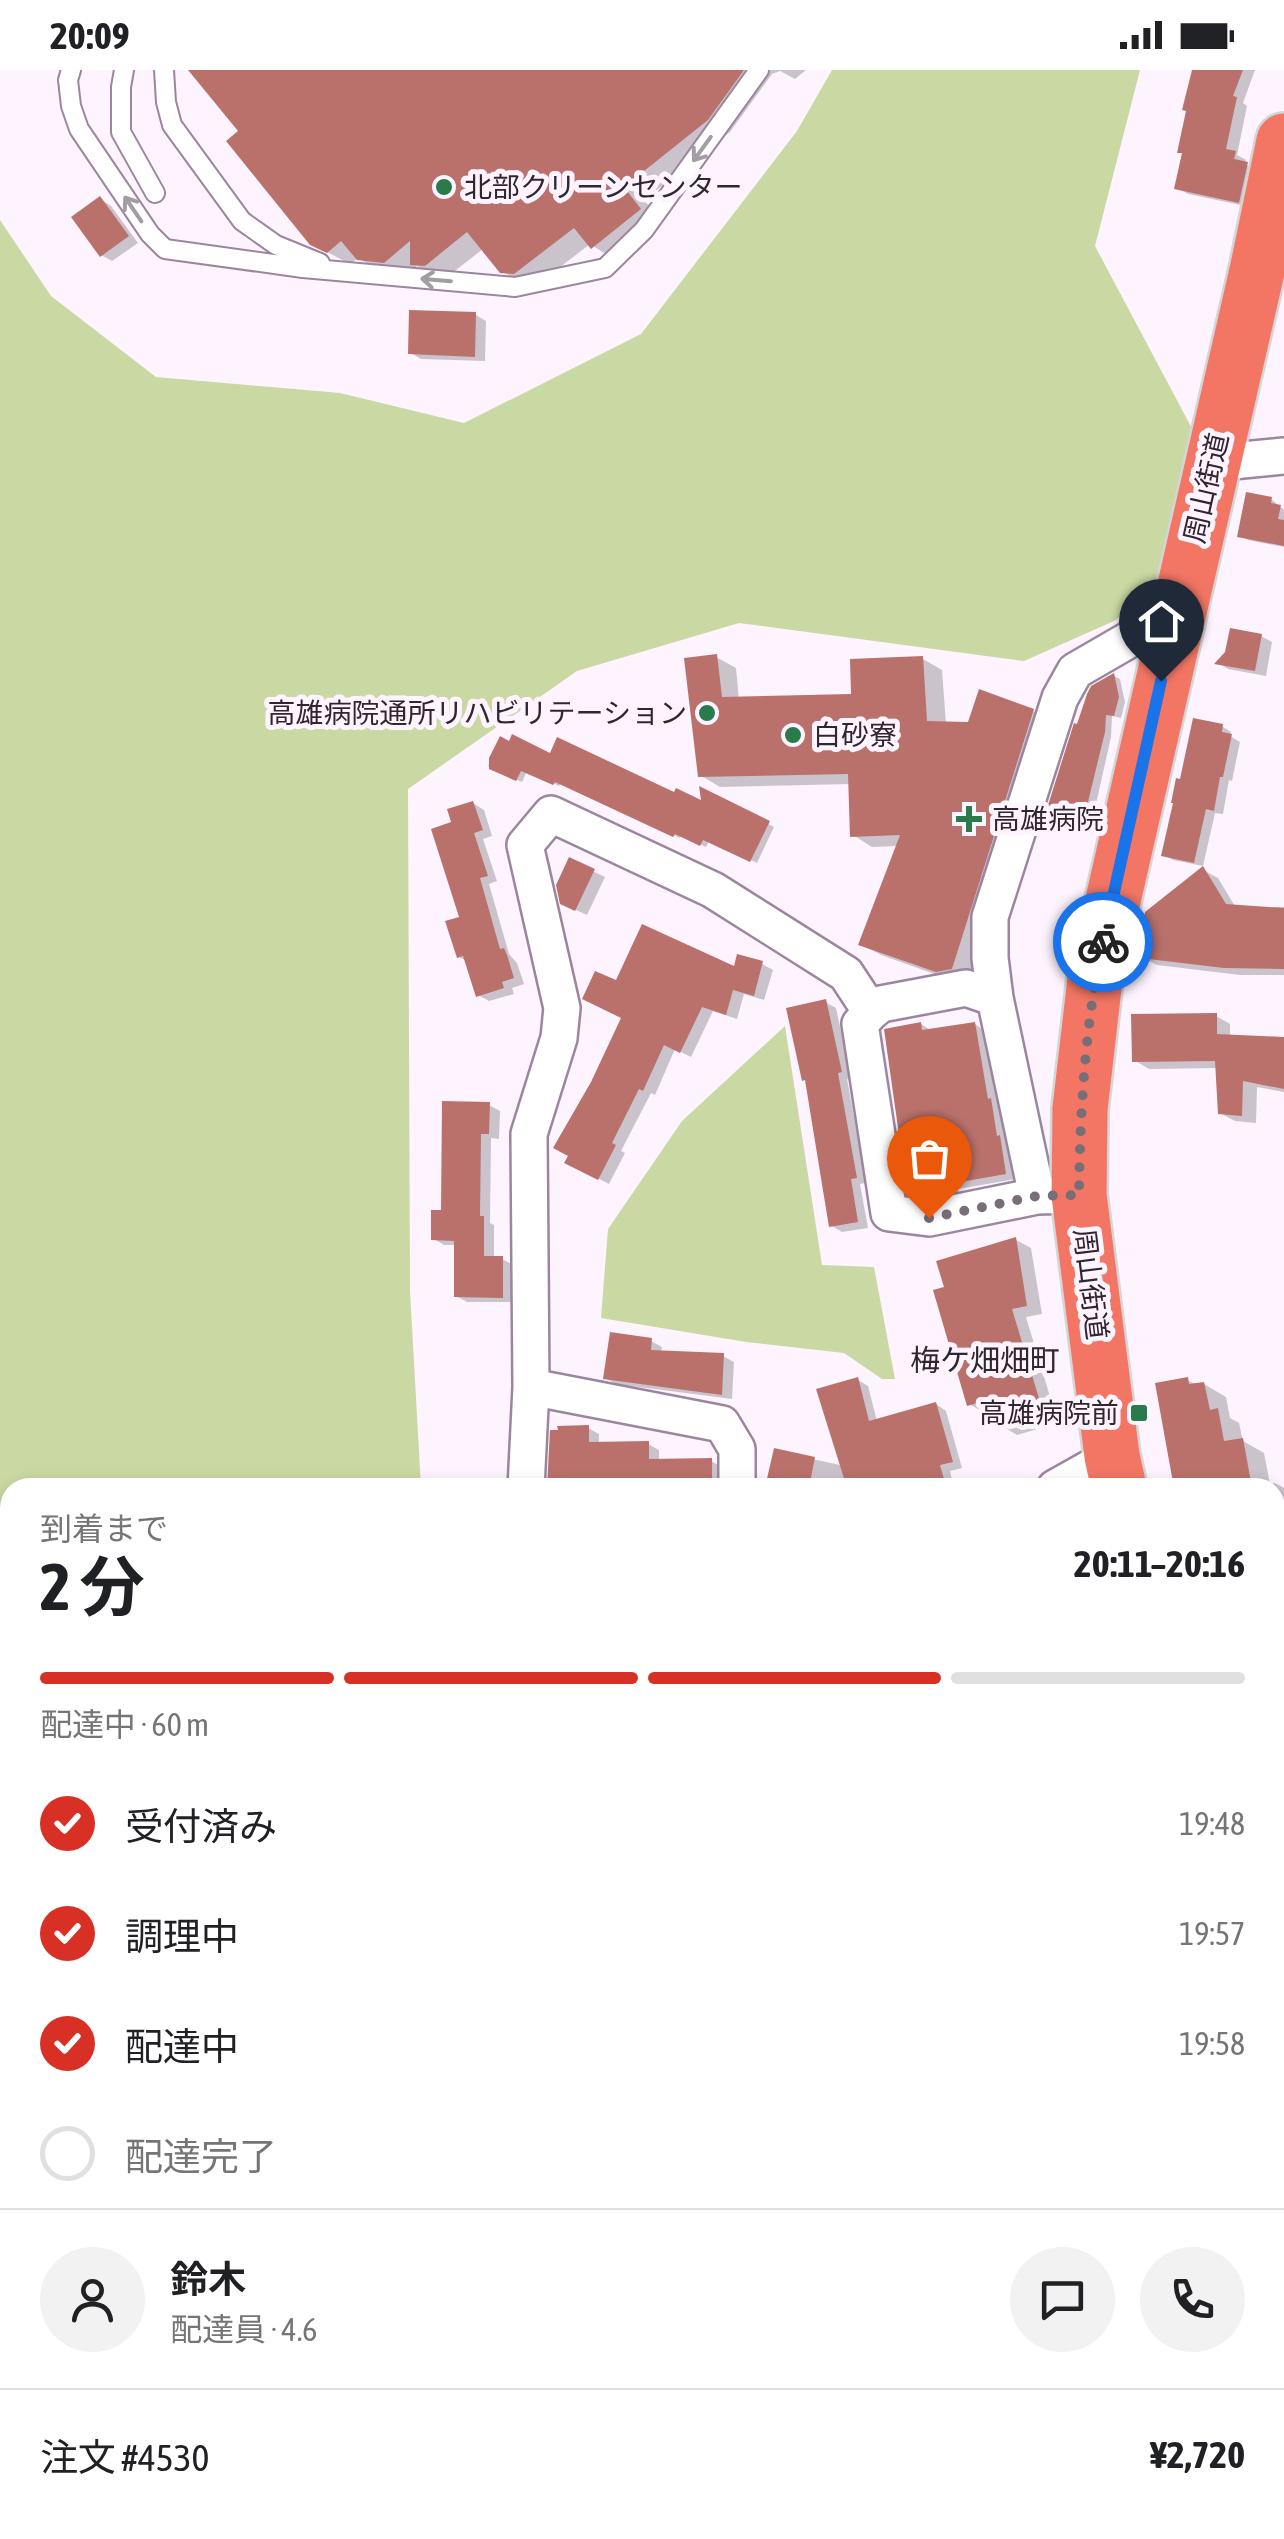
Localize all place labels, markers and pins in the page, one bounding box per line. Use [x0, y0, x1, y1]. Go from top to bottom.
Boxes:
place label: 北部クリーンセンター [464, 171, 743, 203]
marker: 北部クリーンセンター [433, 176, 455, 198]
pin [1119, 579, 1204, 682]
place label: 高雄病院通所リハビリテーション [268, 697, 687, 729]
marker: 高雄病院通所リハビリテーション [696, 702, 718, 724]
place label: 白砂寮 [813, 719, 897, 751]
marker: 白砂寮 [782, 724, 804, 746]
place label: 高雄病院 [992, 803, 1104, 835]
marker: 高雄病院 [956, 806, 982, 832]
pin [887, 1116, 972, 1219]
place label: 高雄病院前 [979, 1397, 1119, 1429]
marker: 高雄病院前 [1128, 1402, 1150, 1424]

